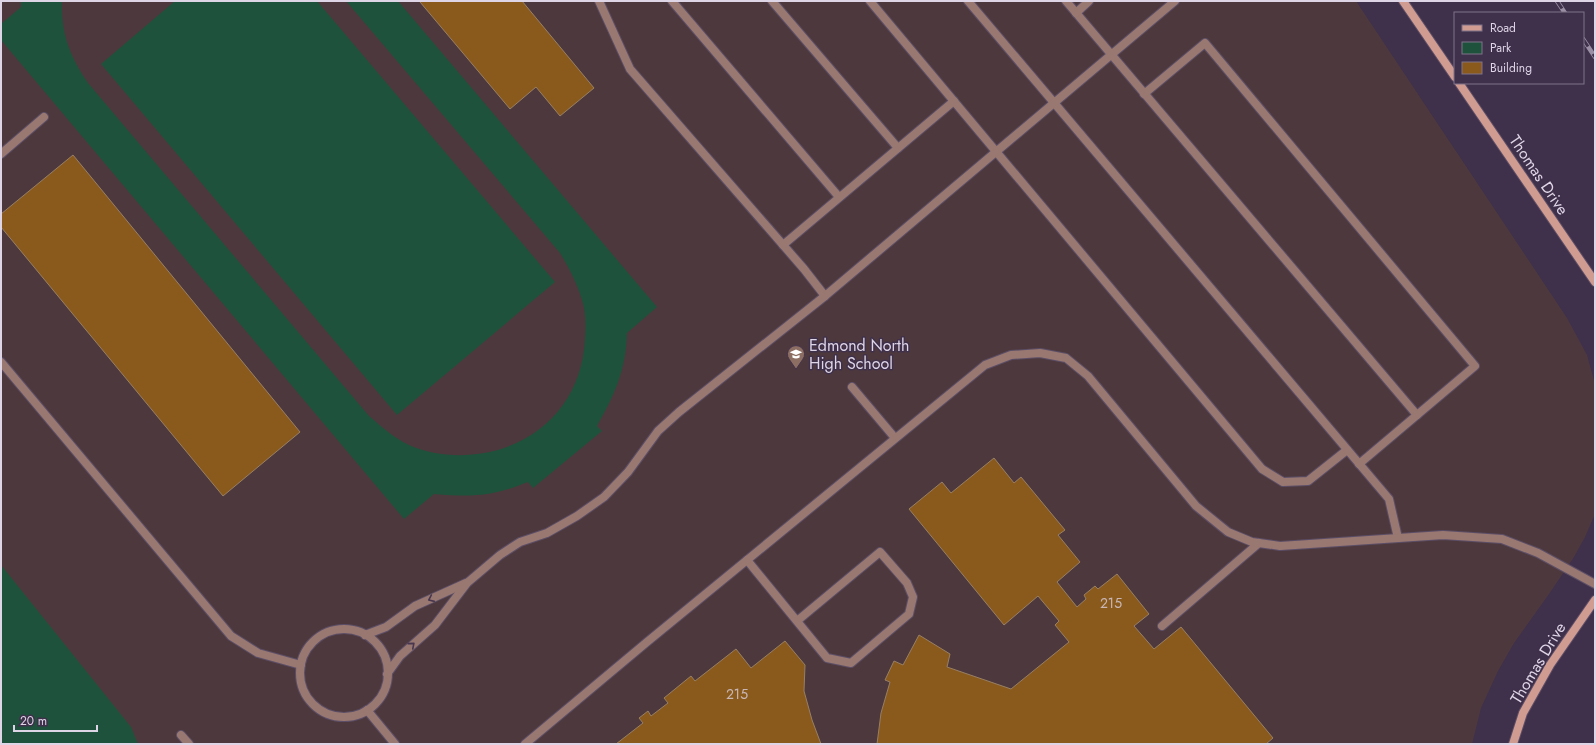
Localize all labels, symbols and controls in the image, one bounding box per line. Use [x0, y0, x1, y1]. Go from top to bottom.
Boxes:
legend [1454, 12, 1584, 84]
text: Road [1490, 19, 1516, 37]
text: Park [1490, 39, 1512, 57]
text: Building [1490, 59, 1532, 77]
street label: Thomas Drive [1504, 131, 1574, 219]
place label: Edmond North High School [809, 334, 909, 375]
school or university icon: Edmond North High School [786, 344, 806, 369]
house number: 215 [1100, 593, 1122, 613]
one-way arrow [428, 594, 435, 602]
street label: Thomas Drive [1505, 618, 1571, 708]
one-way arrow [408, 642, 415, 649]
house number: 215 [726, 684, 748, 704]
scale bar [14, 707, 97, 733]
text: 20 m [20, 712, 47, 730]

